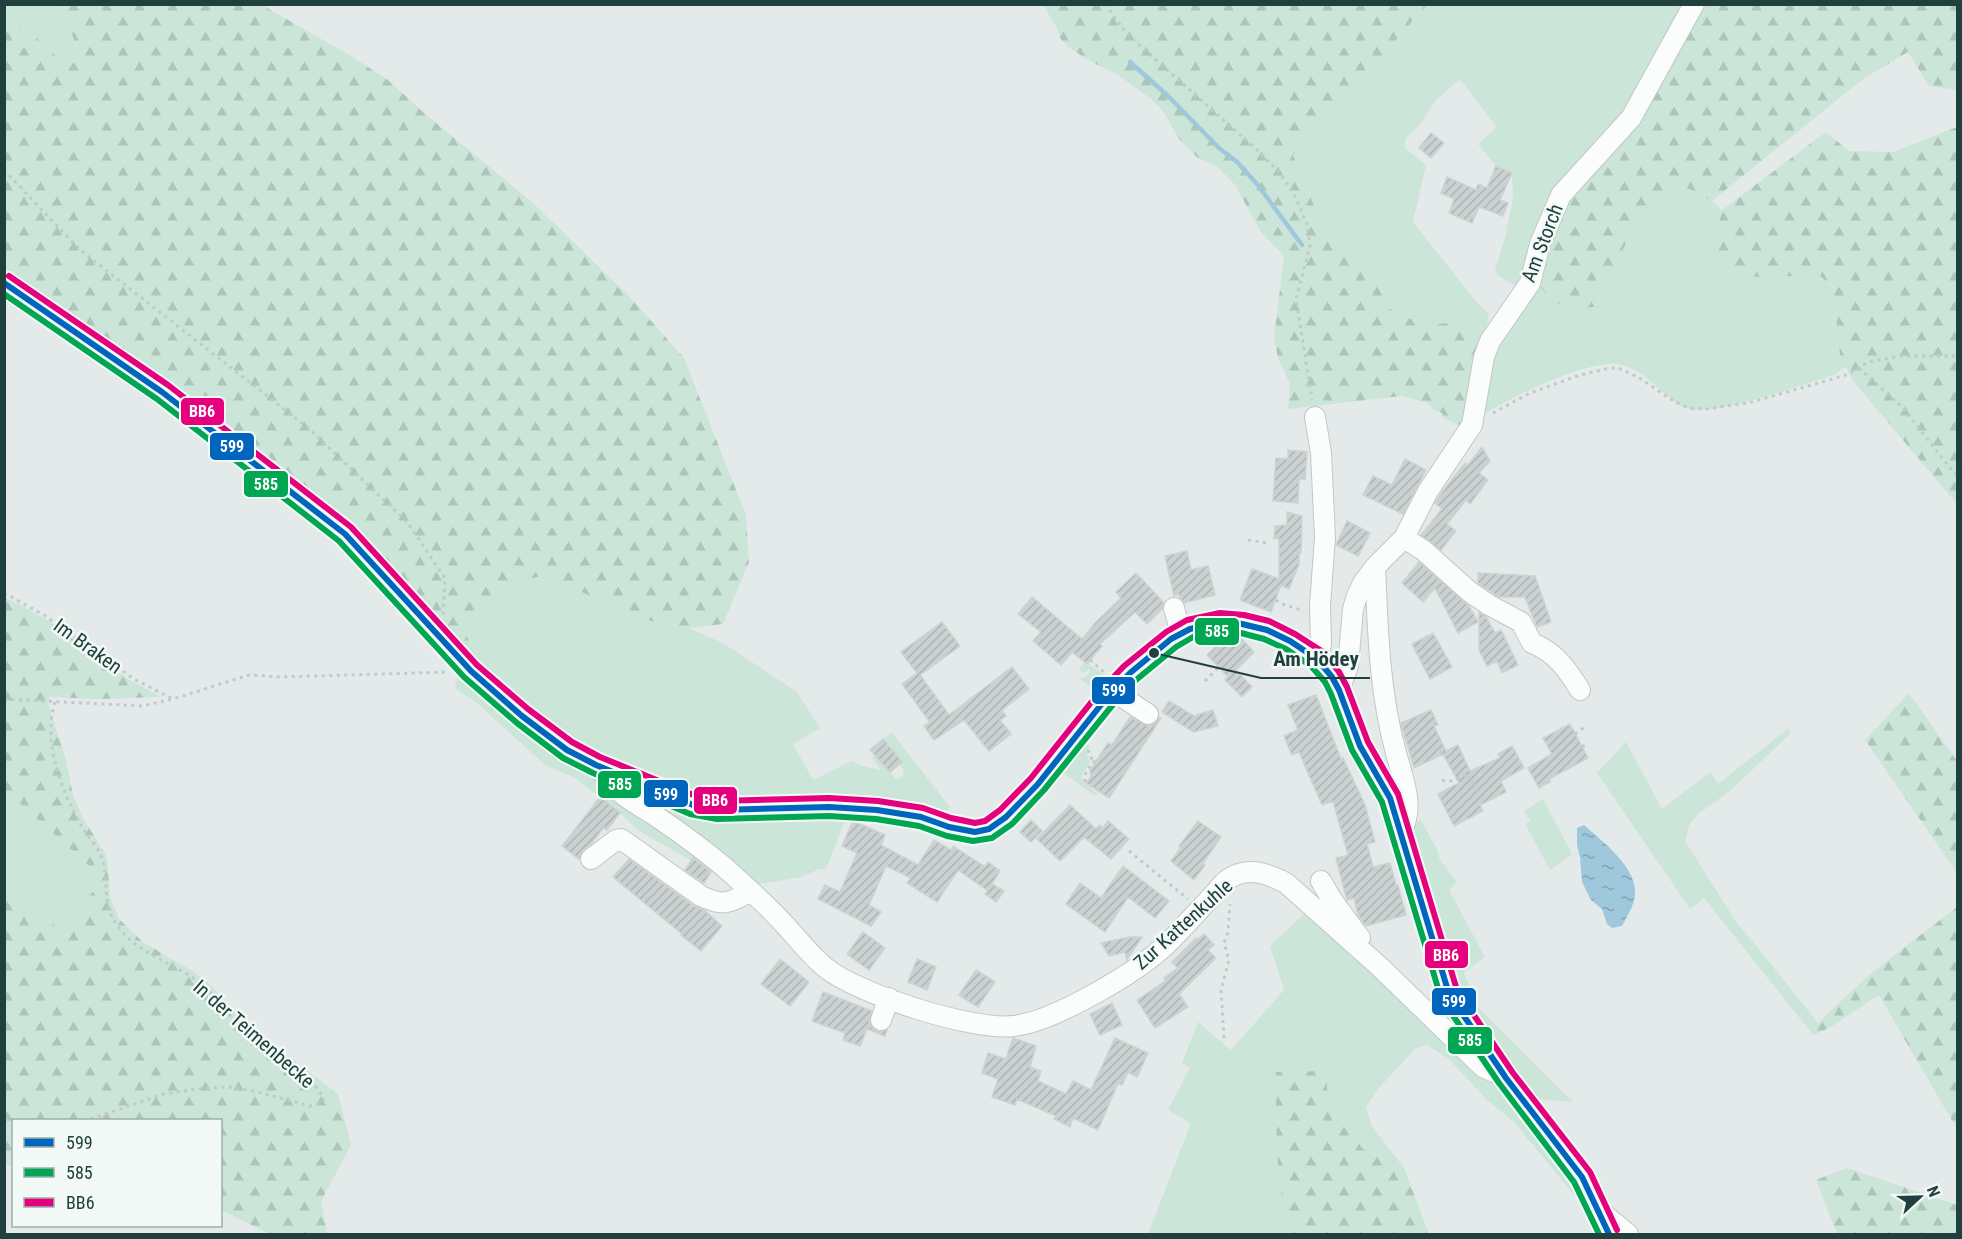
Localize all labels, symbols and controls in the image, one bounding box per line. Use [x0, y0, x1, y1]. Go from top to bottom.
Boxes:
street label: Am Storch [1516, 200, 1568, 286]
line badge: BB6 [180, 397, 225, 426]
text: BB6 [189, 402, 215, 421]
line badge: 599 [209, 432, 255, 461]
text: 599 [220, 437, 244, 456]
line badge: 585 [243, 470, 289, 498]
text: 585 [254, 475, 278, 494]
street label: Im Braken [49, 613, 127, 679]
line badge: 585 [1194, 617, 1240, 646]
text: 585 [1205, 622, 1229, 641]
callout: Am Hödey [1261, 639, 1370, 678]
text: Am Hödey [1273, 647, 1359, 671]
line badge: 599 [1091, 676, 1136, 705]
text: 599 [1102, 681, 1126, 700]
line badge: 585 [597, 770, 642, 799]
text: 585 [608, 775, 632, 794]
line badge: 599 [643, 779, 689, 808]
text: 599 [654, 785, 678, 804]
line badge: BB6 [693, 786, 738, 815]
text: BB6 [702, 791, 728, 810]
street label: Zur Kattenkuhle [1129, 873, 1237, 975]
line badge: BB6 [1424, 940, 1469, 969]
text: BB6 [1433, 946, 1459, 965]
street label: In der Teimenbecke [188, 975, 320, 1093]
line badge: 599 [1431, 987, 1477, 1016]
text: 599 [1442, 992, 1466, 1011]
line badge: 585 [1447, 1026, 1493, 1055]
text: 585 [1458, 1031, 1482, 1050]
legend [12, 1119, 222, 1227]
text: 599 [66, 1132, 93, 1153]
text: 585 [66, 1162, 93, 1183]
north arrow [1890, 1167, 1950, 1227]
text: N [1923, 1183, 1944, 1200]
text: BB6 [66, 1192, 95, 1213]

